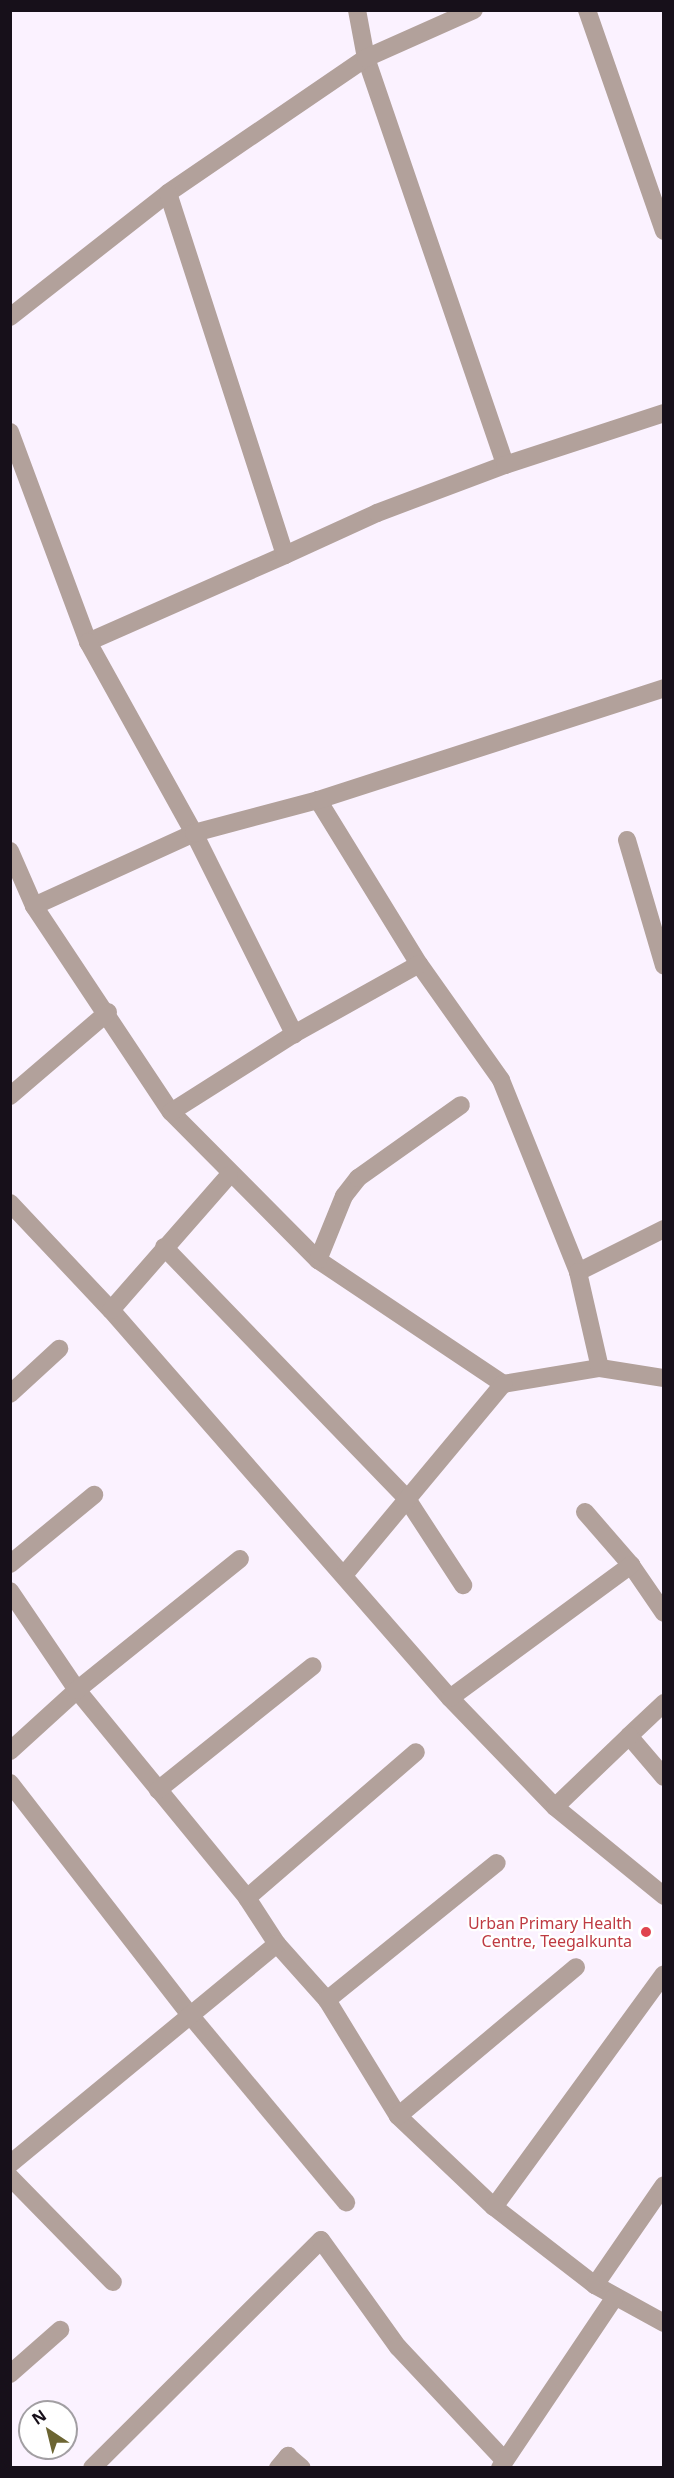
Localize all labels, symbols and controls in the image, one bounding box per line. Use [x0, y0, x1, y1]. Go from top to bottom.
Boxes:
place label: Urban Primary Health Centre, Teegalkunta [468, 1913, 632, 1951]
marker: Urban Primary Health Centre, Teegalkunta [637, 1923, 655, 1941]
north arrow [18, 2400, 78, 2460]
text: N [27, 2404, 50, 2430]

